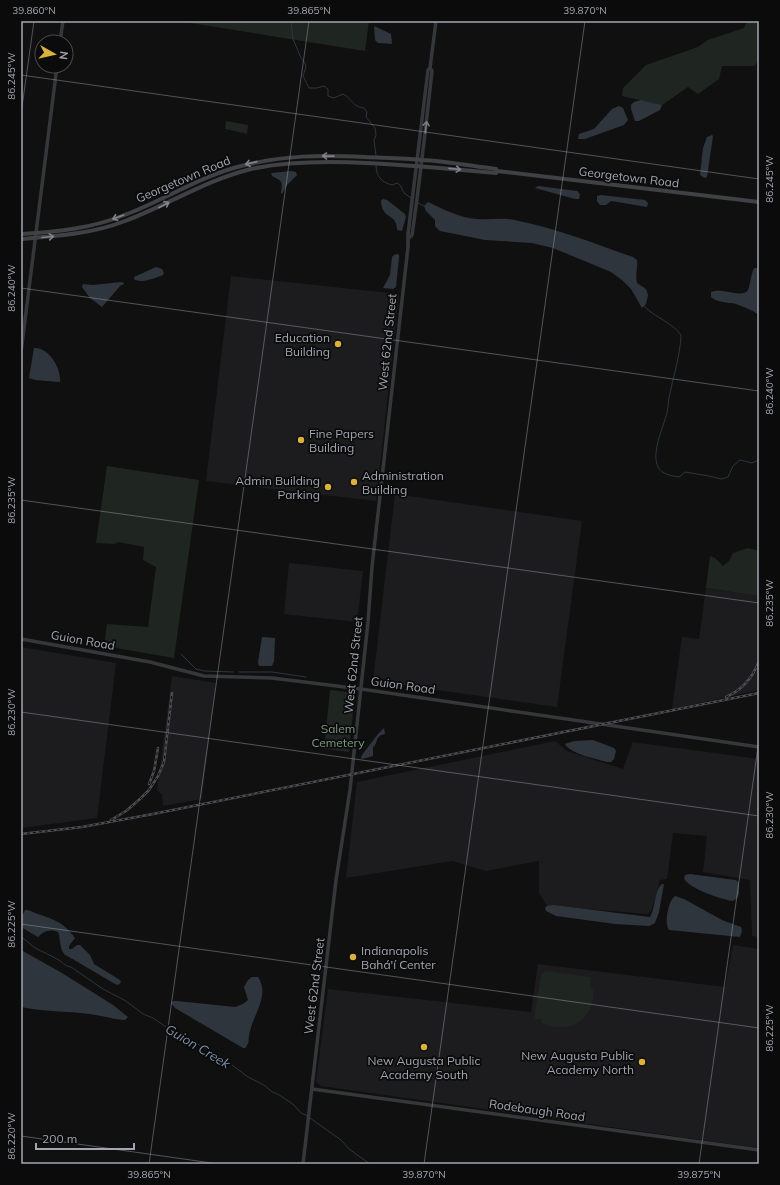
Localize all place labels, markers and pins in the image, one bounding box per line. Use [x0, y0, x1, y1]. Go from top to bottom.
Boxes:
place label: Education Building [275, 330, 330, 359]
marker: Education Building [333, 339, 343, 349]
place label: Fine Papers Building [309, 426, 374, 455]
marker: Fine Papers Building [296, 435, 306, 445]
place label: Administration Building [362, 468, 444, 497]
place label: Admin Building Parking [235, 473, 320, 502]
marker: Administration Building [349, 477, 359, 487]
marker: Admin Building Parking [323, 482, 333, 492]
place label: Indianapolis Bahá'í Center [361, 943, 436, 972]
marker: Indianapolis Bahá'í Center [348, 952, 358, 962]
marker: New Augusta Public Academy South [419, 1042, 429, 1052]
place label: New Augusta Public Academy North [521, 1048, 634, 1077]
place label: New Augusta Public Academy South [368, 1053, 480, 1082]
marker: New Augusta Public Academy North [637, 1057, 647, 1067]

